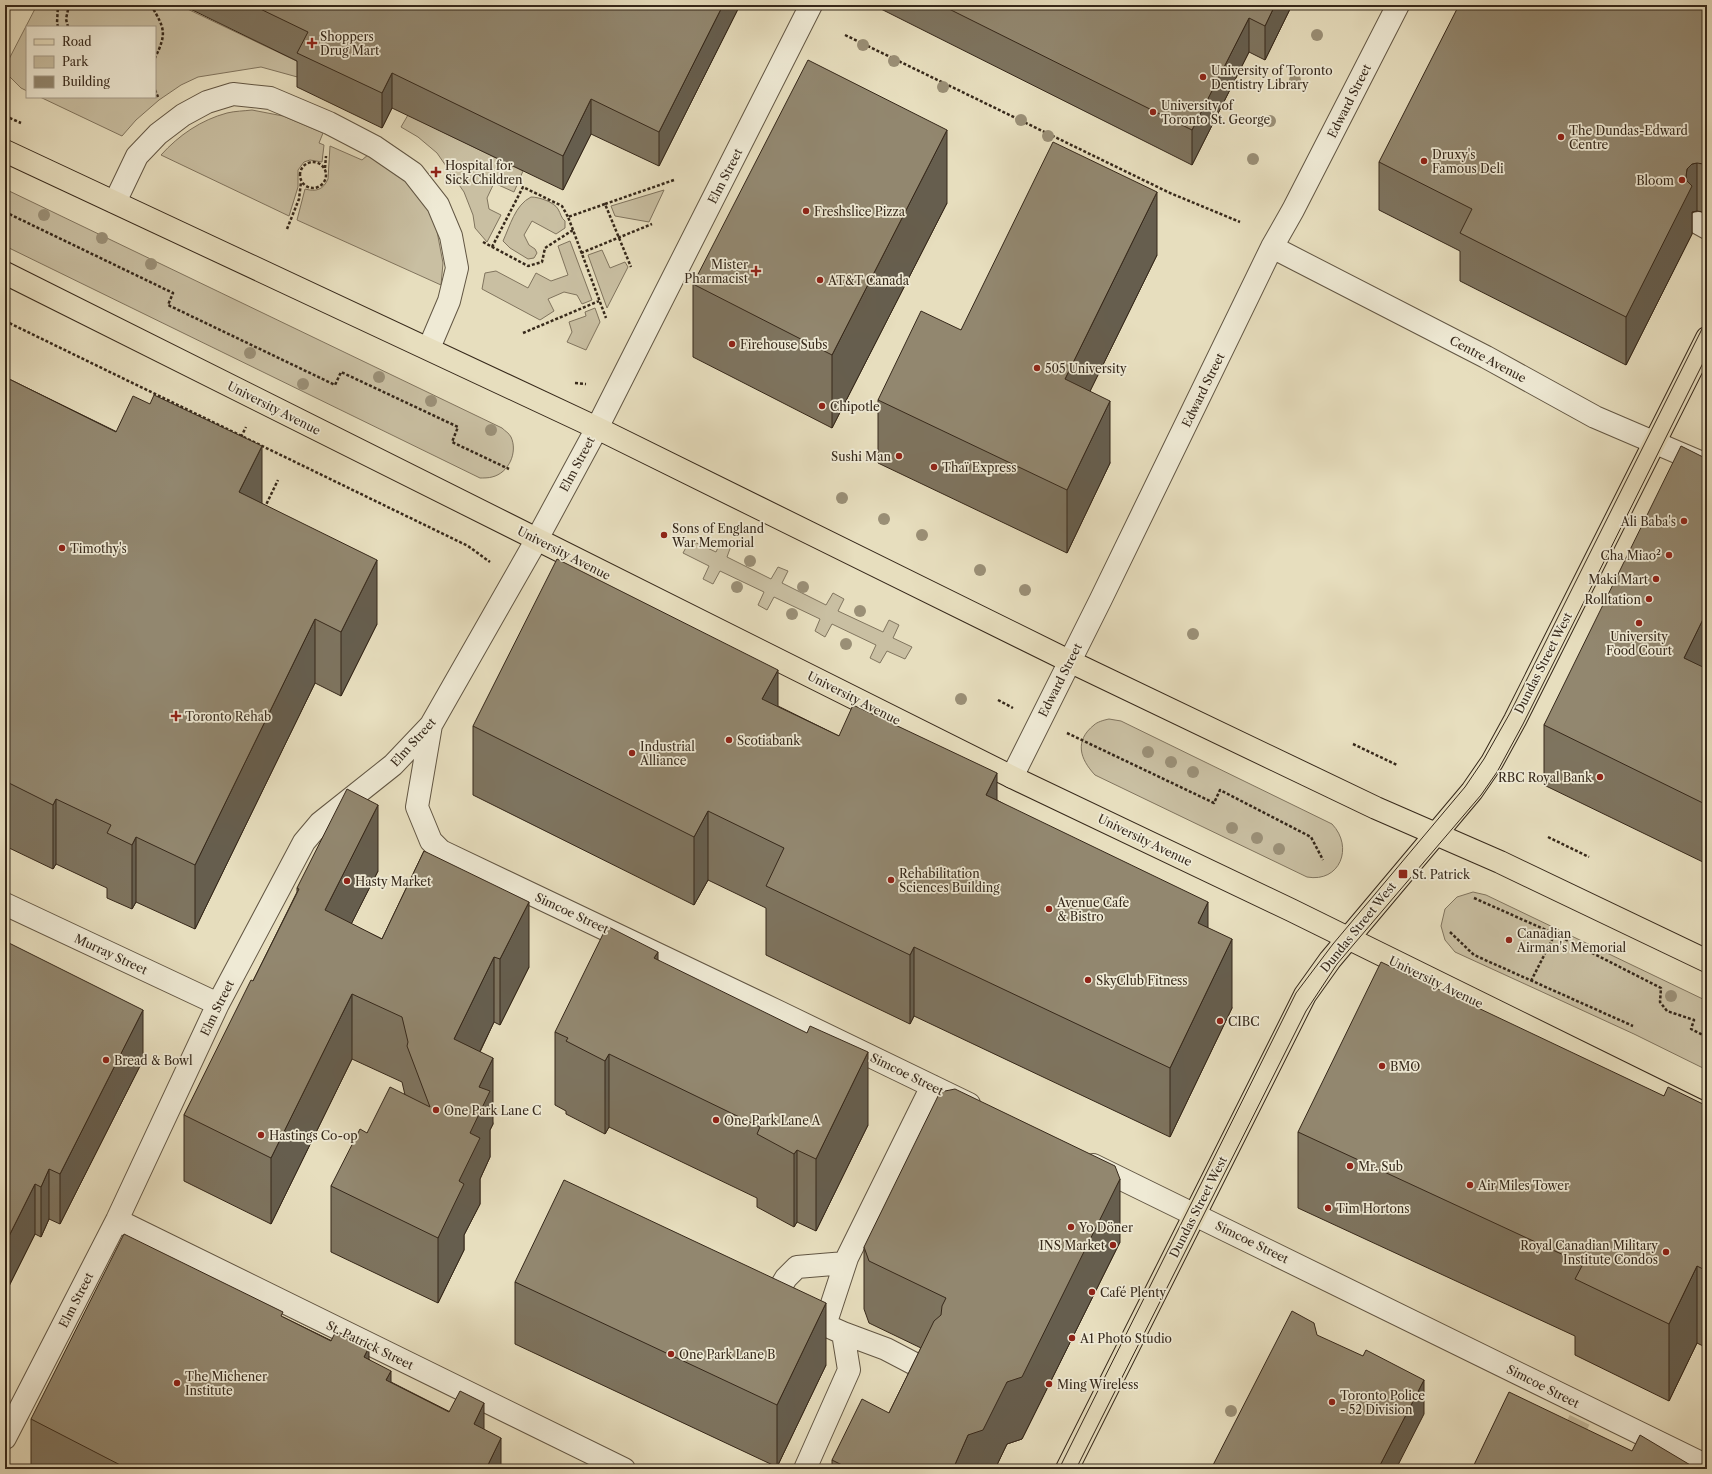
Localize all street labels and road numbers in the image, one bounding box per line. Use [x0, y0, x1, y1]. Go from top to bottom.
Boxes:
street label: Edward Street [1324, 61, 1374, 140]
street label: Elm Street [705, 145, 746, 206]
street label: Centre Avenue [1447, 332, 1529, 386]
street label: Edward Street [1179, 350, 1228, 430]
street label: University Avenue [225, 378, 323, 438]
street label: Elm Street [556, 433, 598, 494]
street label: University Avenue [515, 523, 613, 583]
street label: Dundas Street West [1511, 609, 1575, 716]
street label: Edward Street [1035, 640, 1085, 719]
street label: University Avenue [805, 668, 903, 728]
street label: Elm Street [387, 714, 439, 769]
street label: University Avenue [1096, 811, 1195, 869]
street label: Dundas Street West [1317, 878, 1399, 975]
street label: Simcoe Street [533, 889, 612, 937]
street label: Murray Street [72, 931, 151, 978]
street label: University Avenue [1387, 953, 1486, 1011]
street label: Elm Street [197, 977, 237, 1038]
street label: Simcoe Street [868, 1050, 947, 1099]
street label: Dundas Street West [1166, 1153, 1230, 1260]
street label: Simcoe Street [1213, 1218, 1292, 1267]
street label: Elm Street [56, 1269, 97, 1330]
street label: St. Patrick Street [324, 1317, 417, 1373]
street label: Simcoe Street [1504, 1361, 1583, 1411]

